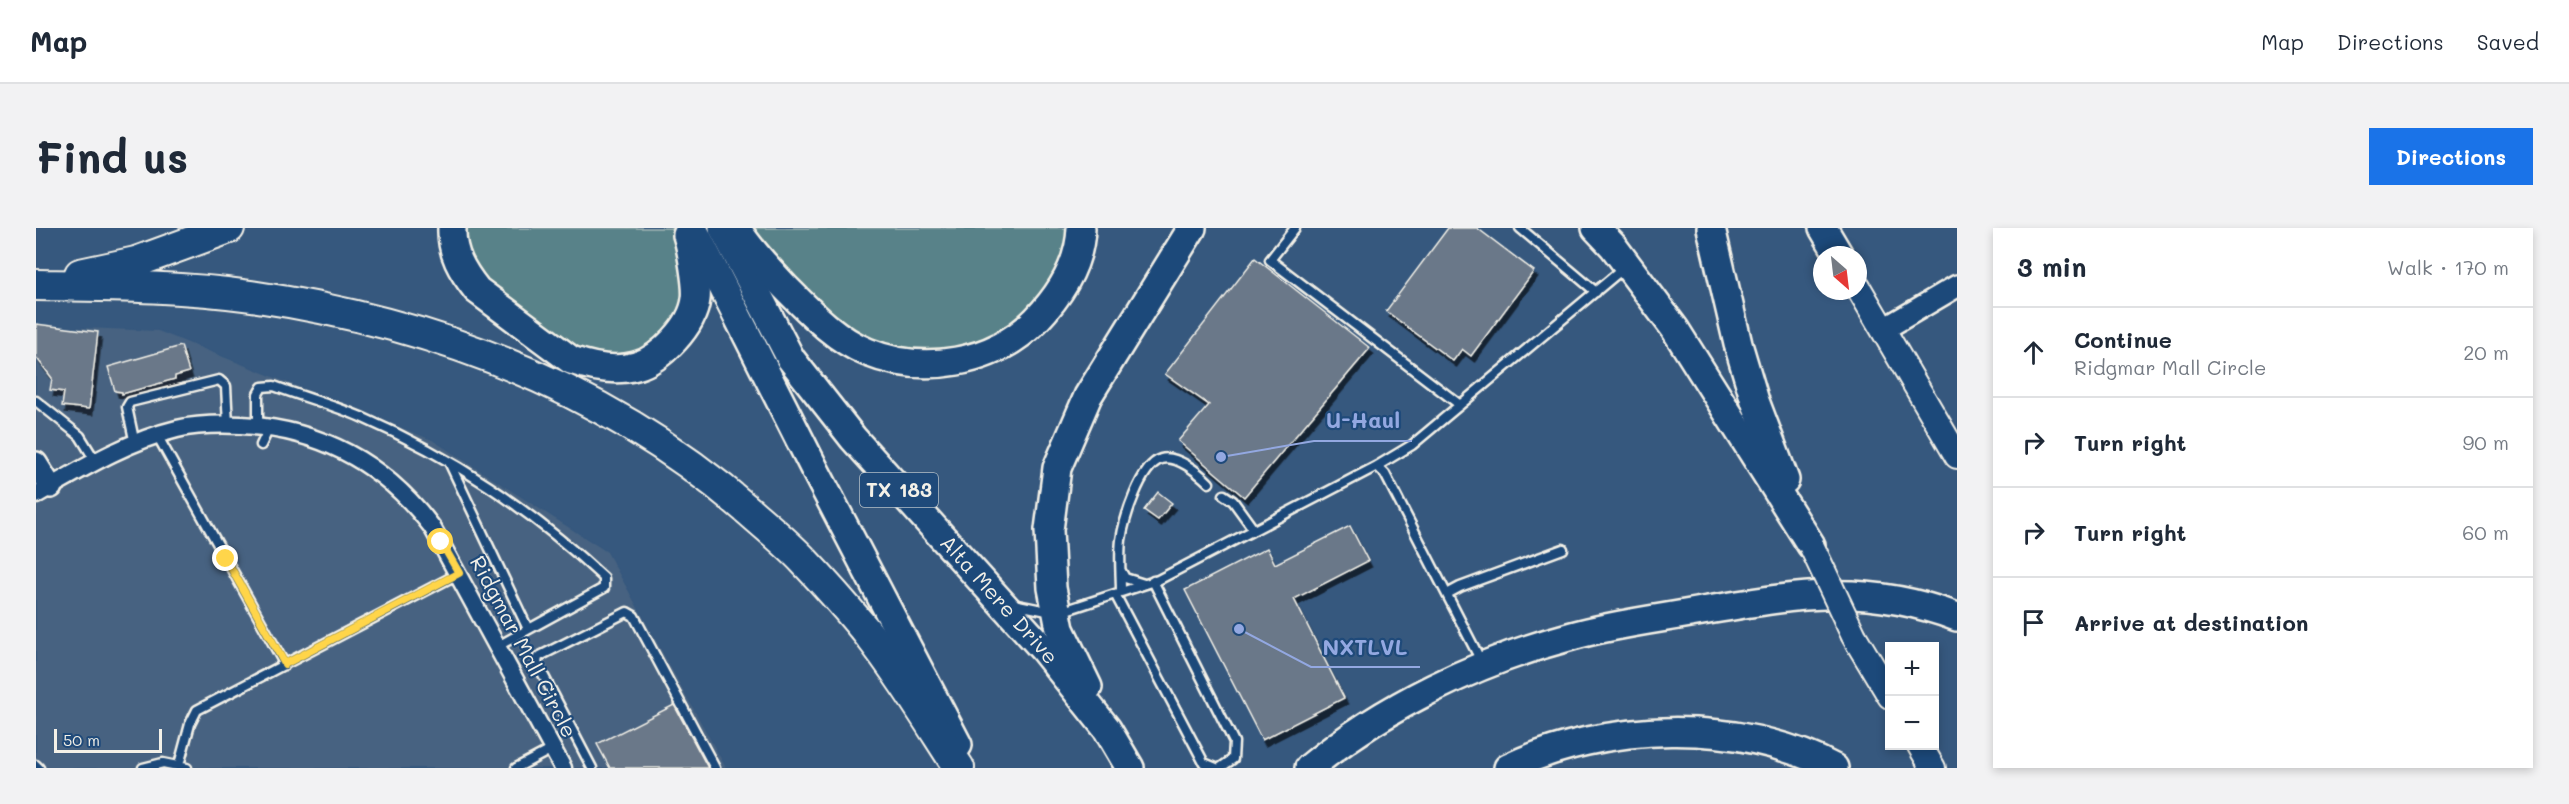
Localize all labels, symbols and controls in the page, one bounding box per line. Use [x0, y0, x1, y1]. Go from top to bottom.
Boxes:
text: Map [30, 23, 87, 59]
text: Map [2261, 28, 2304, 55]
text: Directions [2337, 28, 2444, 55]
text: Saved [2477, 28, 2539, 55]
button: Directions [2369, 128, 2533, 185]
text: Find us [36, 129, 188, 184]
north arrow [1813, 246, 1867, 300]
text: 3 min [2017, 250, 2086, 284]
text: Walk · 170 m [2387, 254, 2509, 280]
text: Continue [2074, 325, 2172, 354]
icon: ahead [2017, 336, 2050, 369]
text: 20 m [2463, 339, 2509, 365]
text: Ridgmar Mall Circle [2074, 354, 2267, 380]
callout: U-Haul [1314, 401, 1412, 441]
text: U-Haul [1326, 405, 1400, 434]
icon: right [2017, 426, 2050, 459]
text: Turn right [2074, 428, 2186, 457]
text: 90 m [2463, 429, 2509, 455]
road number: TX 183 [860, 473, 938, 507]
icon: right [2017, 516, 2050, 549]
text: Turn right [2074, 518, 2186, 547]
text: 60 m [2462, 519, 2509, 545]
route start [427, 528, 453, 554]
street label: Alta Mere Drive [935, 529, 1065, 669]
route end [212, 545, 238, 571]
street label: Ridgmar Mall Circle [465, 551, 584, 742]
icon: arrive [2017, 606, 2050, 639]
text: Arrive at destination [2074, 608, 2309, 637]
callout: NXTLVL [1311, 627, 1420, 667]
text: NXTLVL [1323, 632, 1408, 661]
map controls [1885, 642, 1939, 750]
button: + [1885, 642, 1939, 696]
button: − [1885, 696, 1939, 750]
scale bar [54, 726, 162, 754]
text: 50 m [63, 729, 100, 750]

